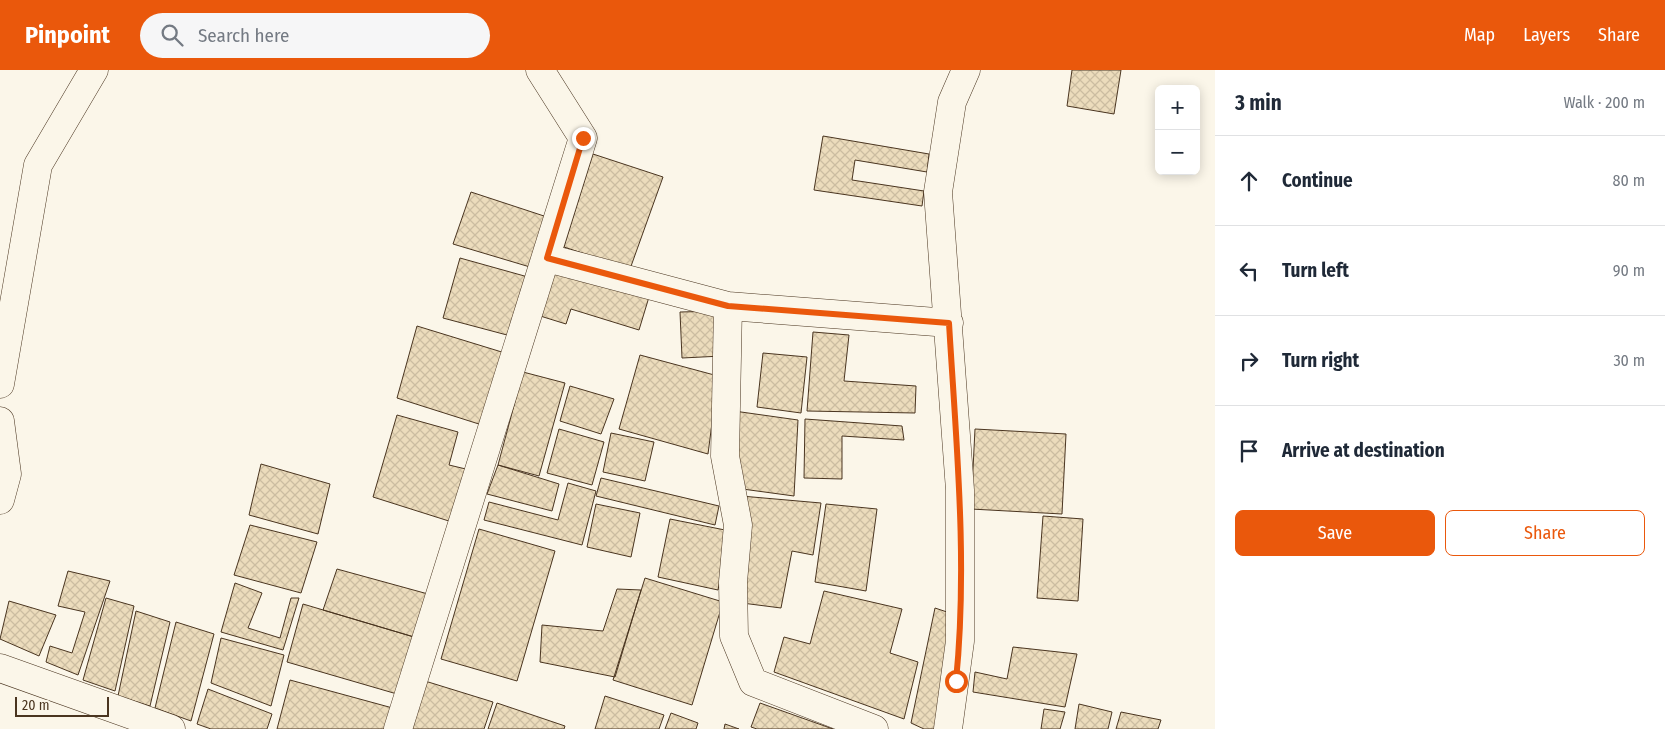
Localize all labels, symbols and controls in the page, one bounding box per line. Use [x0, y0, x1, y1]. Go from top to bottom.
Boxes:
search box [140, 13, 490, 58]
text: Pinpoint [25, 21, 110, 49]
icon: search [158, 21, 186, 49]
text: Search here [198, 24, 289, 47]
text: Map [1464, 24, 1495, 46]
text: Layers [1523, 24, 1570, 46]
text: Share [1598, 24, 1640, 46]
map controls [1155, 85, 1200, 175]
button: + [1155, 85, 1200, 130]
text: 3 min [1235, 90, 1282, 116]
text: Walk · 200 m [1563, 93, 1645, 112]
route end [572, 127, 595, 150]
button: − [1155, 130, 1200, 175]
icon: ahead [1235, 167, 1263, 195]
text: Continue [1282, 169, 1353, 192]
text: 80 m [1613, 171, 1645, 190]
icon: left [1235, 257, 1263, 285]
text: Turn left [1282, 259, 1349, 282]
text: 90 m [1613, 261, 1645, 280]
icon: right [1235, 347, 1263, 375]
text: Turn right [1282, 349, 1359, 372]
text: 30 m [1613, 351, 1645, 370]
icon: arrive [1235, 437, 1263, 465]
text: Arrive at destination [1282, 439, 1445, 462]
button: Save [1235, 510, 1435, 556]
button: Share [1445, 510, 1645, 556]
route start [945, 670, 968, 693]
scale bar [15, 694, 109, 717]
text: 20 m [22, 697, 50, 714]

